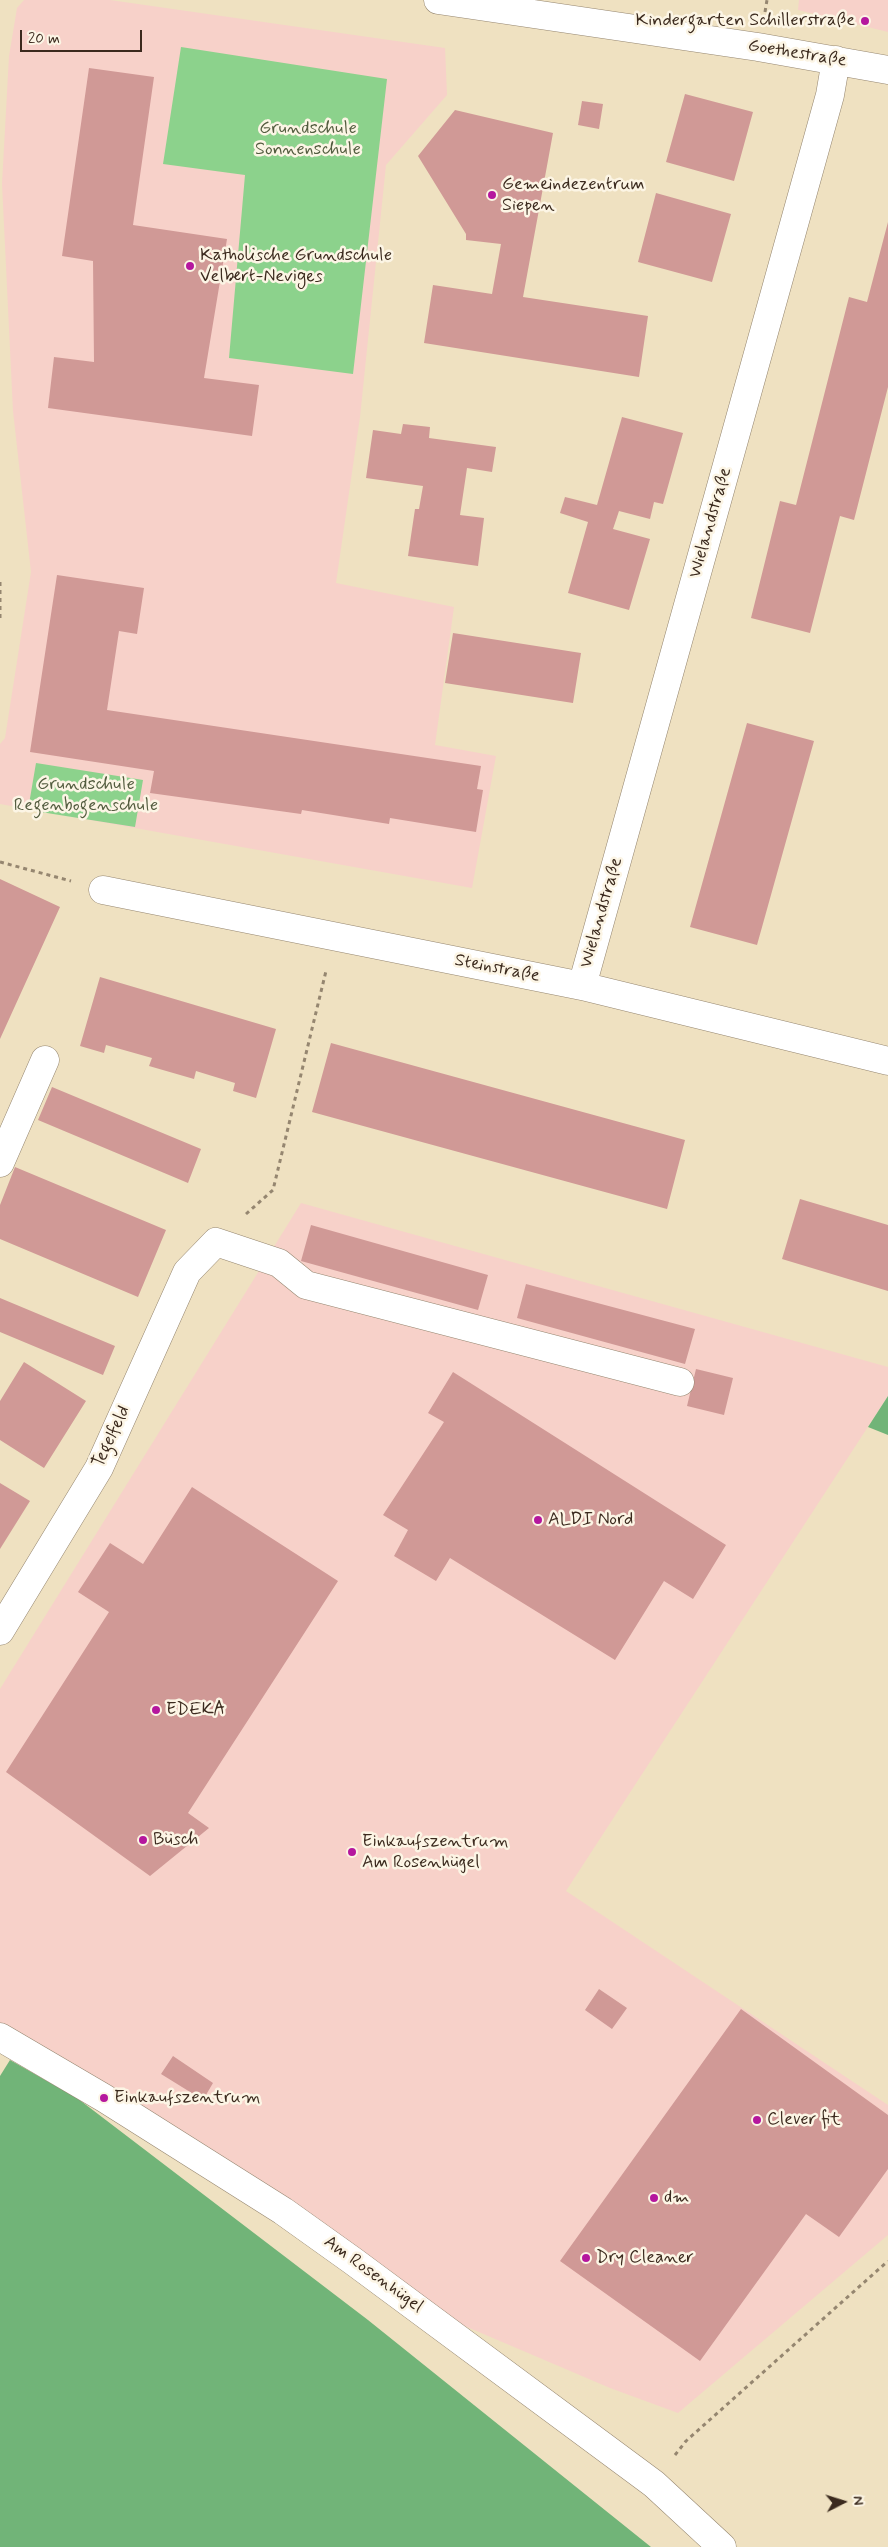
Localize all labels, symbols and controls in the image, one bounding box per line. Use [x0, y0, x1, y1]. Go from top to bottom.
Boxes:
place label: Kindergarten Schillerstraße [635, 10, 855, 32]
marker: Kindergarten Schillerstraße [859, 15, 871, 27]
scale bar [22, 20, 145, 52]
text: 20 m [28, 29, 60, 49]
street label: Goethestraße [746, 36, 848, 72]
park label: Grundschule Sonnenschule [255, 118, 361, 160]
place label: Gemeindezentrum Siepen [502, 174, 645, 216]
marker: Gemeindezentrum Siepen [486, 189, 498, 201]
place label: Katholische Grundschule Velbert-Neviges [200, 245, 392, 288]
marker: Katholische Grundschule Velbert-Neviges [184, 260, 196, 272]
street label: Wielandstraße [685, 465, 737, 581]
park label: Grundschule Regenbogenschule [14, 774, 158, 816]
street label: Wielandstraße [576, 855, 628, 971]
street label: Steinstraße [453, 950, 541, 988]
street label: Tegelfeld [88, 1403, 136, 1471]
place label: ALDI Nord [548, 1509, 633, 1531]
marker: ALDI Nord [532, 1514, 544, 1526]
place label: EDEKA [166, 1699, 226, 1721]
marker: EDEKA [150, 1704, 162, 1716]
place label: Büsch [153, 1829, 198, 1851]
place label: Einkaufszentrum Am Rosenhügel [362, 1831, 508, 1874]
marker: Büsch [137, 1834, 149, 1846]
marker: Einkaufszentrum Am Rosenhügel [346, 1846, 358, 1858]
place label: Einkaufszentrum [114, 2087, 260, 2109]
marker: Einkaufszentrum [98, 2092, 110, 2104]
place label: Clever fit [767, 2109, 841, 2131]
marker: Clever fit [751, 2114, 763, 2126]
place label: dm [664, 2187, 689, 2209]
marker: dm [648, 2192, 660, 2204]
street label: Am Rosenhügel [319, 2232, 427, 2318]
place label: Dry Cleaner [596, 2247, 694, 2269]
marker: Dry Cleaner [580, 2252, 592, 2264]
north arrow [818, 2477, 868, 2527]
text: N [849, 2495, 867, 2506]

